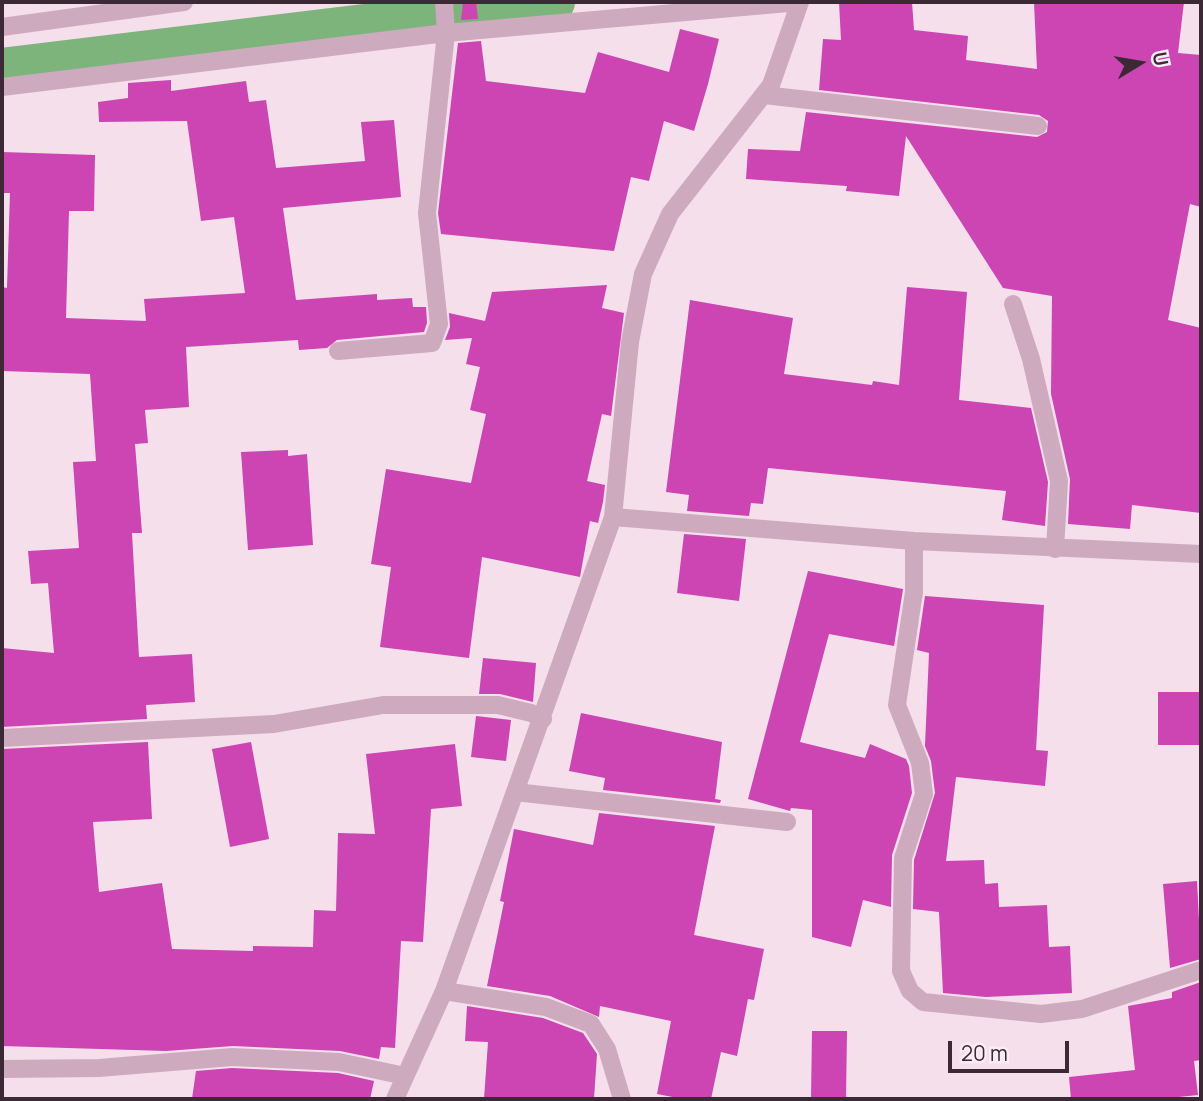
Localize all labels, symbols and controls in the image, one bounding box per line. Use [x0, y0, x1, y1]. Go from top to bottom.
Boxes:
north arrow [1105, 28, 1175, 98]
text: U [1147, 50, 1175, 68]
scale bar [951, 1028, 1072, 1072]
text: 20 m [961, 1039, 1008, 1067]

